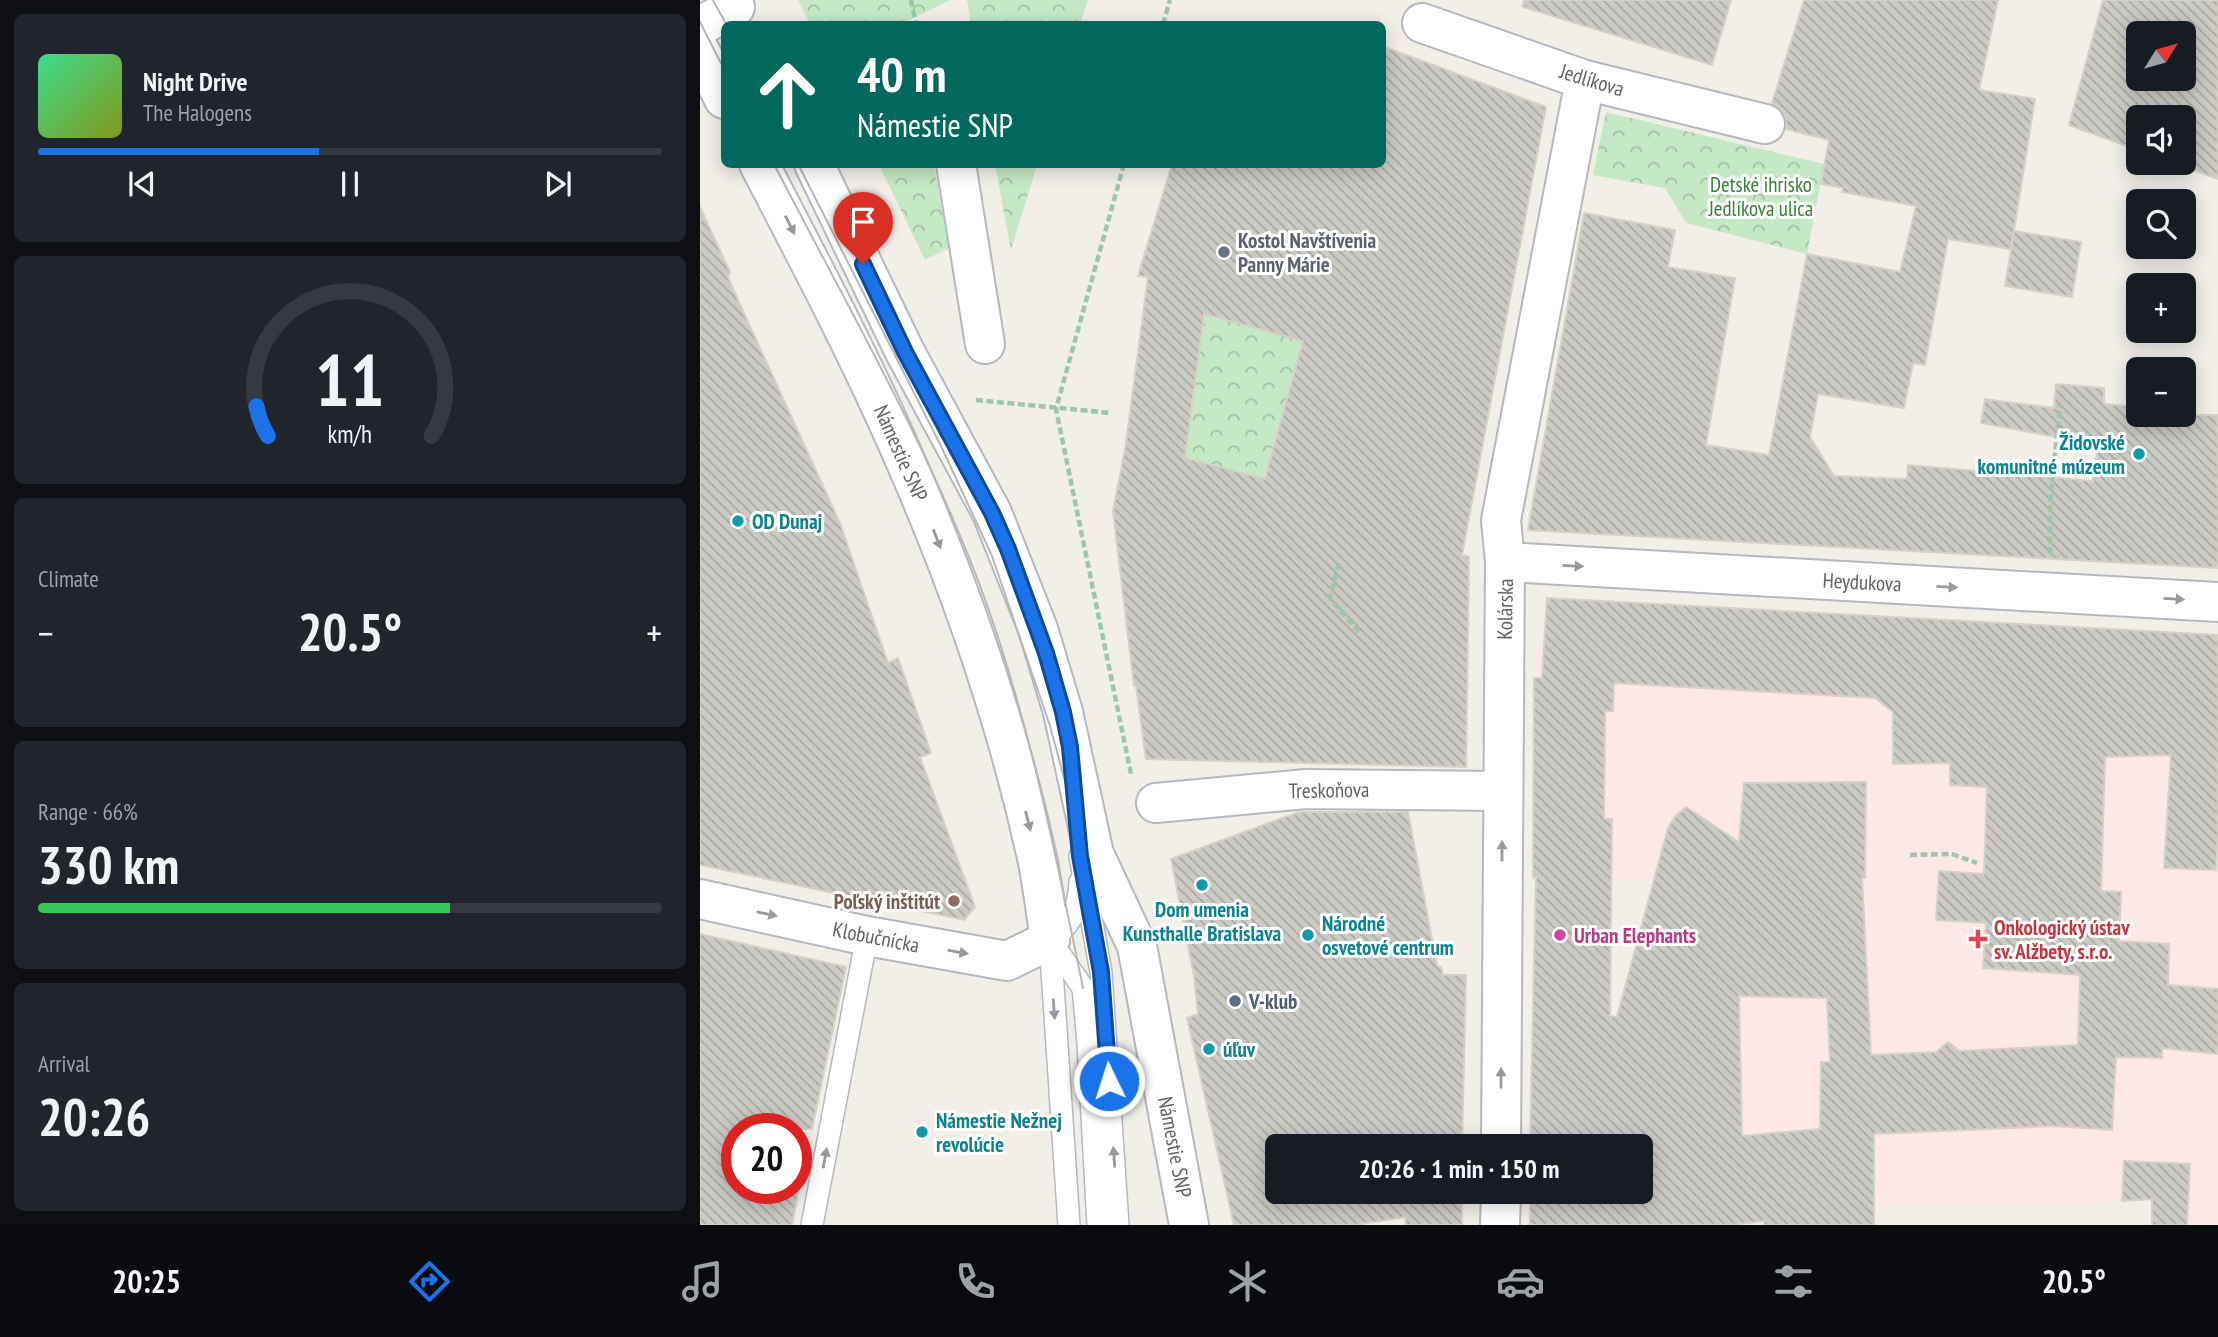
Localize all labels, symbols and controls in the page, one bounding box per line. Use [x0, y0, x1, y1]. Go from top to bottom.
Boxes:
north arrow [2126, 21, 2196, 91]
map controls [2126, 21, 2196, 427]
text: 40 m [857, 42, 946, 106]
icon: ahead [742, 49, 833, 140]
street label: Jedlíkova [1556, 57, 1627, 103]
text: Night Drive [143, 65, 248, 98]
text: The Halogens [143, 98, 252, 127]
text: Námestie SNP [857, 104, 1013, 146]
button: sound [2126, 105, 2196, 175]
icon: previous [123, 165, 161, 203]
icon: pause [331, 165, 369, 203]
icon: next [539, 165, 577, 203]
park label: Detské ihrisko Jedlíkova ulica [1708, 171, 1813, 222]
button: search [2126, 189, 2196, 259]
pin [833, 192, 893, 264]
icon: arrive [844, 203, 882, 241]
one-way arrow [785, 215, 796, 235]
place label: Kostol Navštívenia Panny Márie [1238, 227, 1377, 278]
marker: Kostol Navštívenia Panny Márie [1216, 244, 1232, 260]
button: + [2126, 273, 2196, 343]
text: 11 [315, 333, 385, 427]
button: − [2126, 357, 2196, 427]
street label: Námestie SNP [868, 401, 934, 505]
text: km/h [328, 418, 372, 450]
place label: Židovské komunitné múzeum [1977, 429, 2125, 480]
marker: Židovské komunitné múzeum [2131, 446, 2147, 462]
place label: OD Dunaj [752, 508, 822, 535]
marker: OD Dunaj [730, 513, 746, 529]
one-way arrow [932, 529, 943, 550]
one-way arrow [1563, 561, 1585, 572]
text: Climate [38, 564, 99, 593]
street label: Heydukova [1822, 566, 1902, 598]
street label: Kolárska [1491, 578, 1519, 640]
one-way arrow [1936, 581, 1958, 592]
one-way arrow [2164, 594, 2186, 605]
text: 20.5° [298, 598, 402, 665]
text: − [38, 608, 54, 657]
text: + [646, 608, 662, 657]
street label: Treskoňova [1288, 776, 1370, 804]
text: Range · 66% [38, 797, 138, 826]
one-way arrow [1023, 810, 1034, 832]
text: 330 km [38, 831, 179, 898]
one-way arrow [1496, 839, 1508, 861]
marker: Dom umenia Kunsthalle Bratislava [1194, 877, 1210, 893]
place label: Poľský inštitút [834, 888, 940, 915]
marker: Poľský inštitút [946, 893, 962, 909]
place label: Dom umenia Kunsthalle Bratislava [1123, 896, 1282, 947]
one-way arrow [756, 909, 778, 920]
place label: Národné osvetové centrum [1322, 910, 1454, 961]
place label: Onkologický ústav sv. Alžbety, s.r.o. [1994, 914, 2130, 965]
street label: Klobučnícka [830, 915, 922, 959]
place label: Urban Elephants [1574, 922, 1696, 949]
marker: Národné osvetové centrum [1300, 927, 1316, 943]
marker: Urban Elephants [1552, 927, 1568, 943]
marker: Onkologický ústav sv. Alžbety, s.r.o. [1968, 929, 1988, 949]
one-way arrow [947, 947, 969, 958]
place label: V-klub [1248, 988, 1297, 1015]
marker: V-klub [1227, 993, 1243, 1009]
one-way arrow [1048, 998, 1059, 1020]
place label: úľuv [1223, 1036, 1256, 1063]
marker: úľuv [1201, 1041, 1217, 1057]
position arrow [1072, 1044, 1146, 1118]
text: Arrival [38, 1049, 90, 1078]
one-way arrow [1495, 1067, 1507, 1089]
text: 20:26 [38, 1083, 150, 1150]
street label: Námestie SNP [1152, 1094, 1198, 1200]
place label: Námestie Nežnej revolúcie [936, 1107, 1062, 1158]
speed limit sign: 20 [721, 1113, 812, 1204]
marker: Námestie Nežnej revolúcie [914, 1124, 930, 1140]
one-way arrow [1108, 1146, 1119, 1168]
one-way arrow [820, 1147, 831, 1169]
text: 20:26 · 1 min · 150 m [1359, 1152, 1559, 1185]
icon: directions [405, 1257, 454, 1306]
icon: music [678, 1257, 727, 1306]
icon: phone [951, 1257, 1000, 1306]
icon: climate [1223, 1257, 1272, 1306]
icon: car [1496, 1257, 1545, 1306]
icon: filters [1769, 1257, 1818, 1306]
text: 20:25 [112, 1260, 181, 1302]
text: 20.5° [2042, 1260, 2106, 1302]

